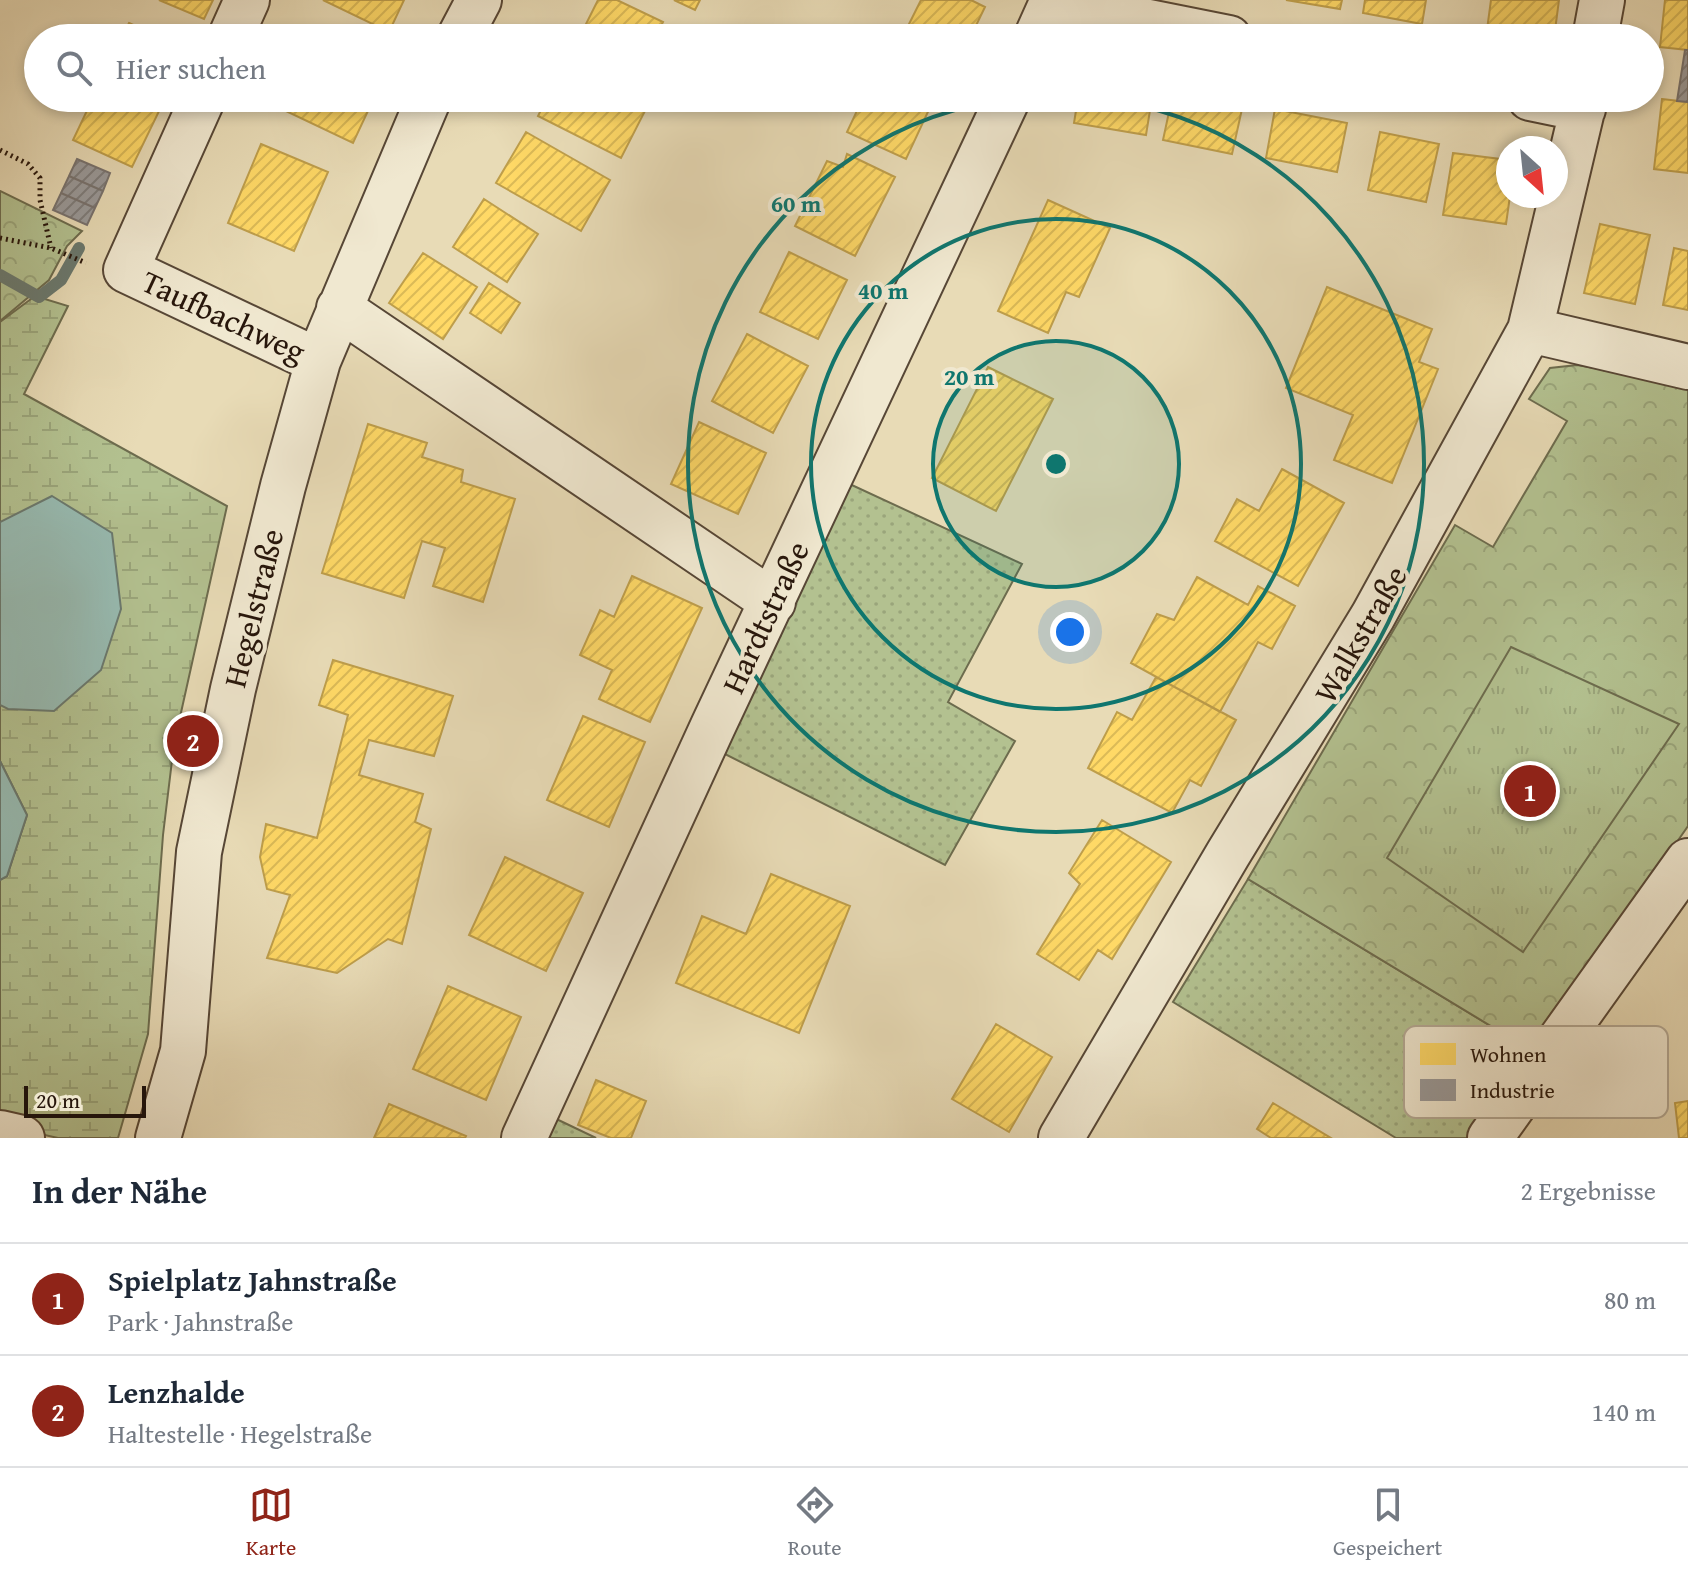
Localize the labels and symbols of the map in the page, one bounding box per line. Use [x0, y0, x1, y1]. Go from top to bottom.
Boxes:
north arrow [1496, 136, 1568, 208]
text: 60 m [771, 186, 822, 221]
street label: Taufbachweg [134, 258, 314, 374]
text: 40 m [858, 273, 909, 308]
text: 20 m [944, 359, 995, 394]
centre of rings [1042, 450, 1070, 478]
street label: Hegelstraße [211, 524, 295, 692]
street label: Hardtstraße [709, 533, 821, 701]
street label: Walkstraße [1302, 556, 1418, 712]
your location [1050, 612, 1090, 652]
pin: 2 [167, 711, 219, 771]
pin: 1 [1504, 761, 1556, 821]
legend [1404, 1026, 1668, 1118]
text: Wohnen [1470, 1038, 1547, 1070]
text: Industrie [1470, 1074, 1555, 1106]
scale bar [24, 1082, 146, 1118]

